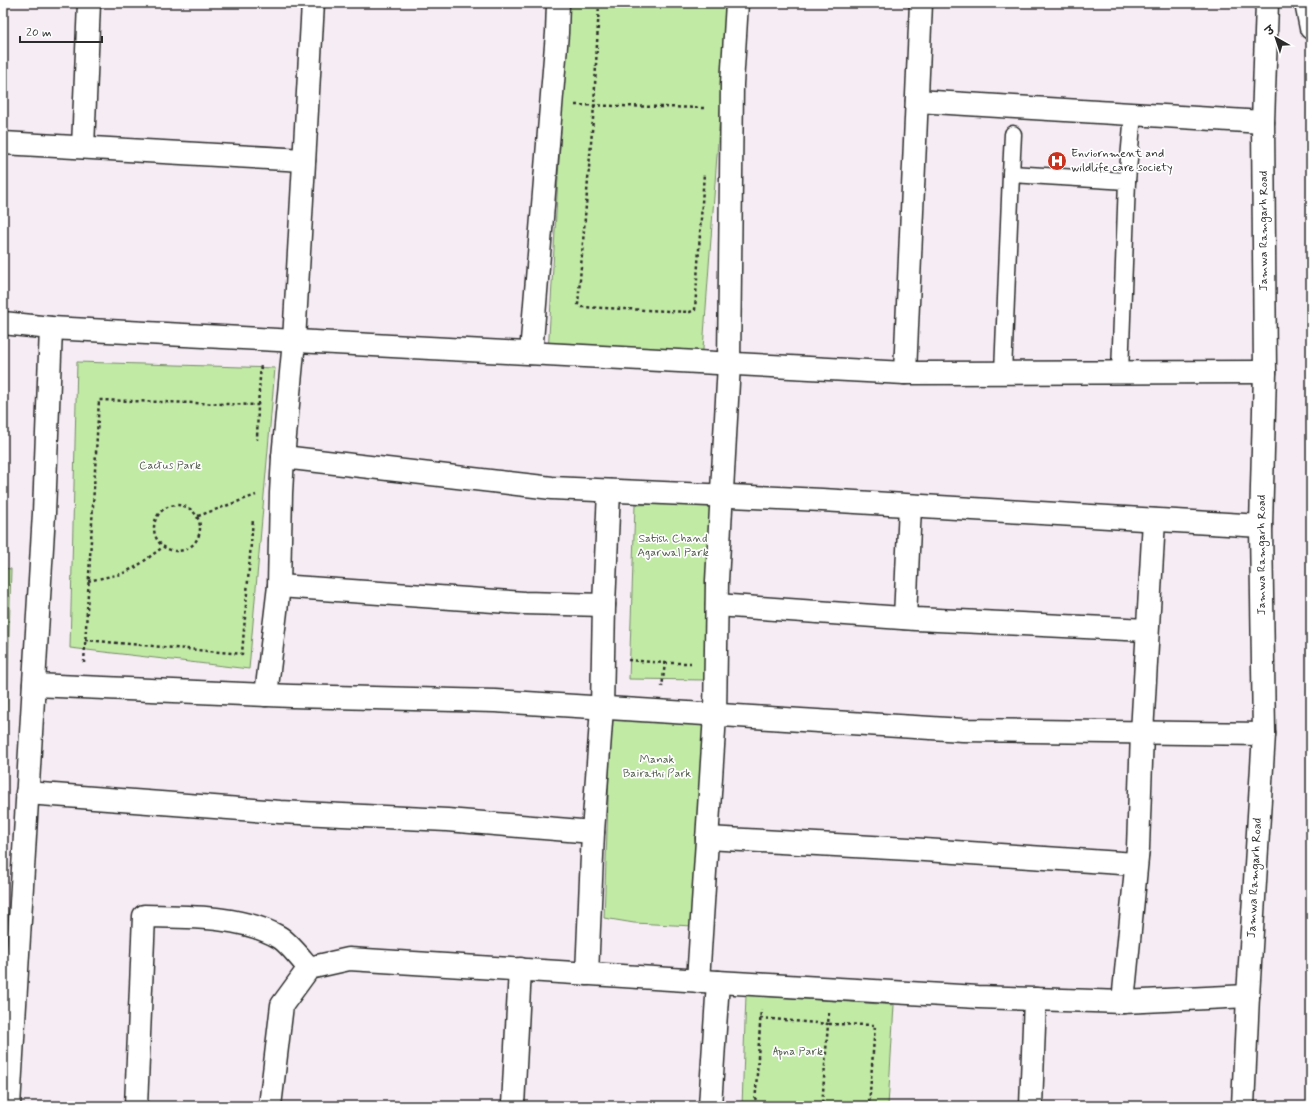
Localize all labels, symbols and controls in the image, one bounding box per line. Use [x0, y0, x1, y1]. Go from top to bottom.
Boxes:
scale bar [20, 18, 102, 44]
north arrow [1256, 18, 1296, 58]
text: उ [1262, 22, 1279, 39]
text: 20 m [26, 25, 52, 41]
place label: Enviornment and wildlife care society [1071, 146, 1173, 176]
hospital icon: Enviornment and wildlife care society [1046, 150, 1068, 172]
street label: Jamwa Ramgarh Road [1256, 171, 1272, 291]
park label: Cactus Park [139, 458, 201, 474]
street label: Jamwa Ramgarh Road [1254, 495, 1270, 615]
park label: Satish Chand Agarwal Park [637, 531, 709, 561]
park label: Manak Bairathi Park [623, 752, 691, 782]
street label: Jamwa Ramgarh Road [1244, 817, 1266, 939]
park label: Apna Park [773, 1044, 823, 1060]

